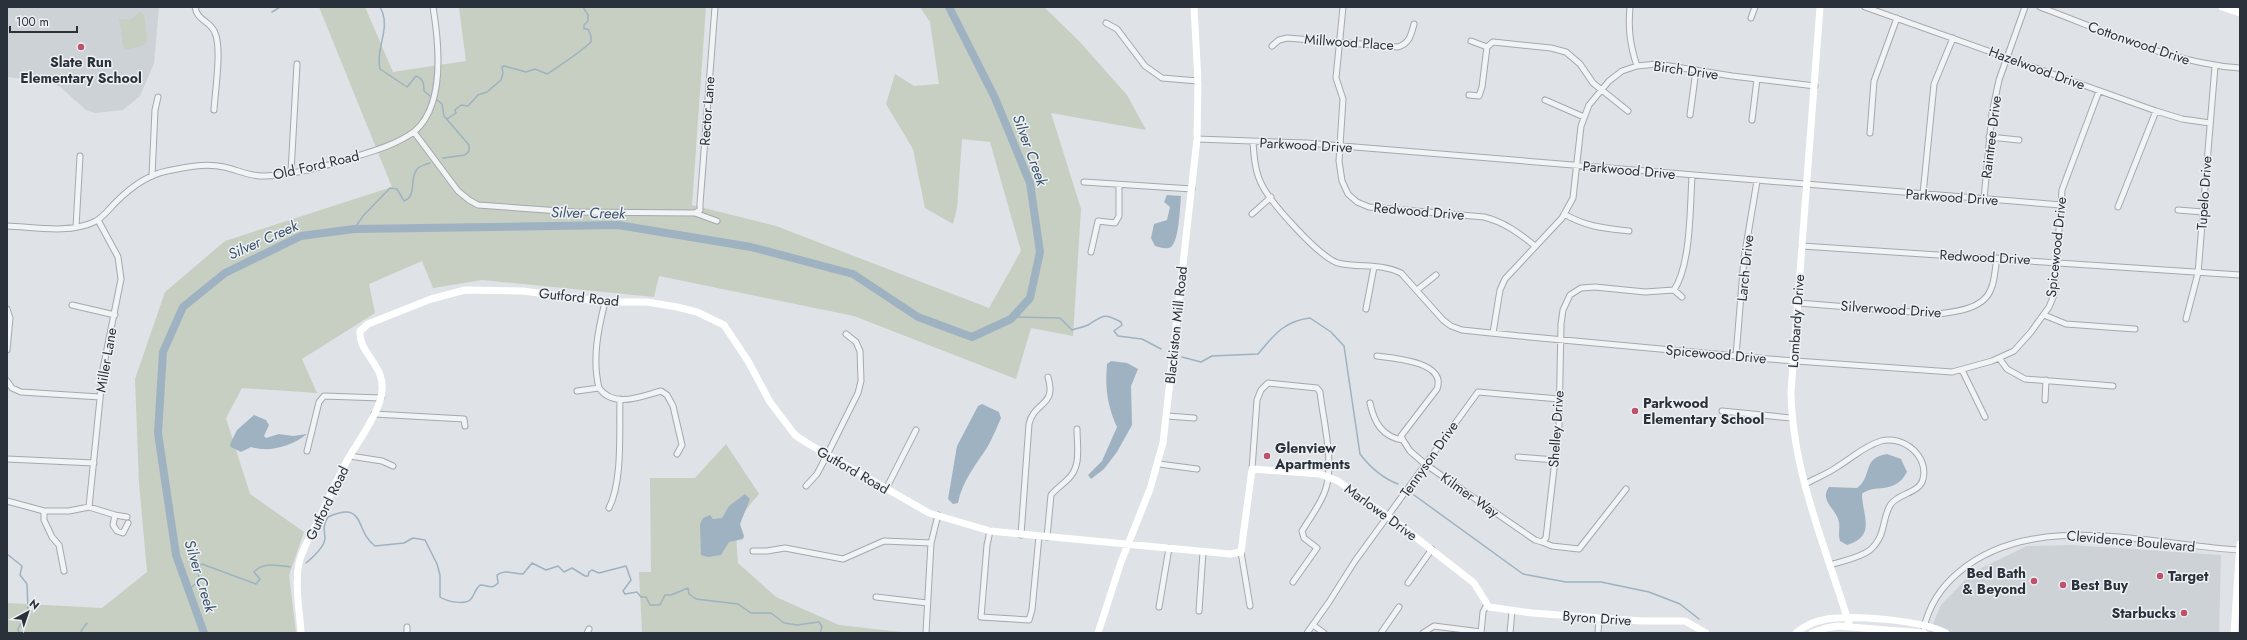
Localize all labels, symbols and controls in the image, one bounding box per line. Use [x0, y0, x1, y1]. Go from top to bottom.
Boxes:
scale bar [10, 8, 77, 34]
text: 100 m [16, 13, 49, 31]
street label: Cottonwood Drive [2085, 16, 2193, 70]
street label: Millwood Place [1304, 29, 1394, 55]
street label: Hazelwood Drive [1986, 41, 2088, 95]
marker: Slate Run Elementary School [76, 42, 86, 52]
place label: Slate Run Elementary School [20, 52, 142, 88]
street label: Birch Drive [1652, 56, 1720, 84]
street label: Rector Lane [695, 76, 719, 146]
street label: Raintree Drive [1976, 94, 2006, 180]
water label: Silver Creek [1007, 111, 1053, 189]
street label: Parkwood Drive [1259, 133, 1353, 157]
street label: Old Ford Road [271, 145, 361, 185]
street label: Tupelo Drive [2191, 155, 2217, 231]
street label: Parkwood Drive [1582, 156, 1676, 184]
street label: Parkwood Drive [1905, 184, 1999, 210]
street label: Spicewood Drive [2041, 196, 2071, 298]
street label: Redwood Drive [1373, 197, 1465, 225]
water label: Silver Creek [551, 201, 626, 225]
water label: Silver Creek [225, 215, 302, 265]
street label: Larch Drive [1732, 234, 1758, 302]
street label: Redwood Drive [1939, 245, 2031, 269]
street label: Blackiston Mill Road [1160, 265, 1192, 385]
street label: Lombardy Drive [1783, 273, 1809, 369]
street label: Gutford Road [538, 283, 620, 311]
street label: Silverwood Drive [1840, 296, 1942, 322]
street label: Miller Lane [90, 326, 122, 394]
street label: Spicewood Drive [1665, 340, 1767, 368]
street label: Shelley Drive [1543, 390, 1569, 468]
place label: Parkwood Elementary School [1643, 393, 1764, 429]
marker: Parkwood Elementary School [1630, 406, 1640, 416]
street label: Tennyson Drive [1395, 417, 1463, 501]
place label: Glenview Apartments [1274, 438, 1351, 474]
street label: Gutford Road [813, 441, 893, 499]
marker: Glenview Apartments [1262, 451, 1272, 461]
street label: Gutford Road [300, 462, 354, 544]
street label: Kilmer Way [1437, 468, 1504, 523]
street label: Marlowe Drive [1341, 479, 1421, 545]
street label: Clevidence Boulevard [2066, 525, 2196, 557]
water label: Silver Creek [179, 537, 222, 615]
place label: Bed Bath & Beyond [1962, 563, 2026, 599]
place label: Target [2168, 566, 2209, 586]
marker: Target [2155, 571, 2165, 581]
place label: Best Buy [2071, 575, 2129, 595]
marker: Bed Bath & Beyond [2029, 576, 2039, 586]
marker: Best Buy [2058, 580, 2068, 590]
north arrow [8, 592, 48, 632]
text: N [26, 595, 43, 613]
place label: Starbucks [2111, 603, 2177, 623]
street label: Byron Drive [1562, 606, 1632, 630]
marker: Starbucks [2179, 608, 2189, 618]

